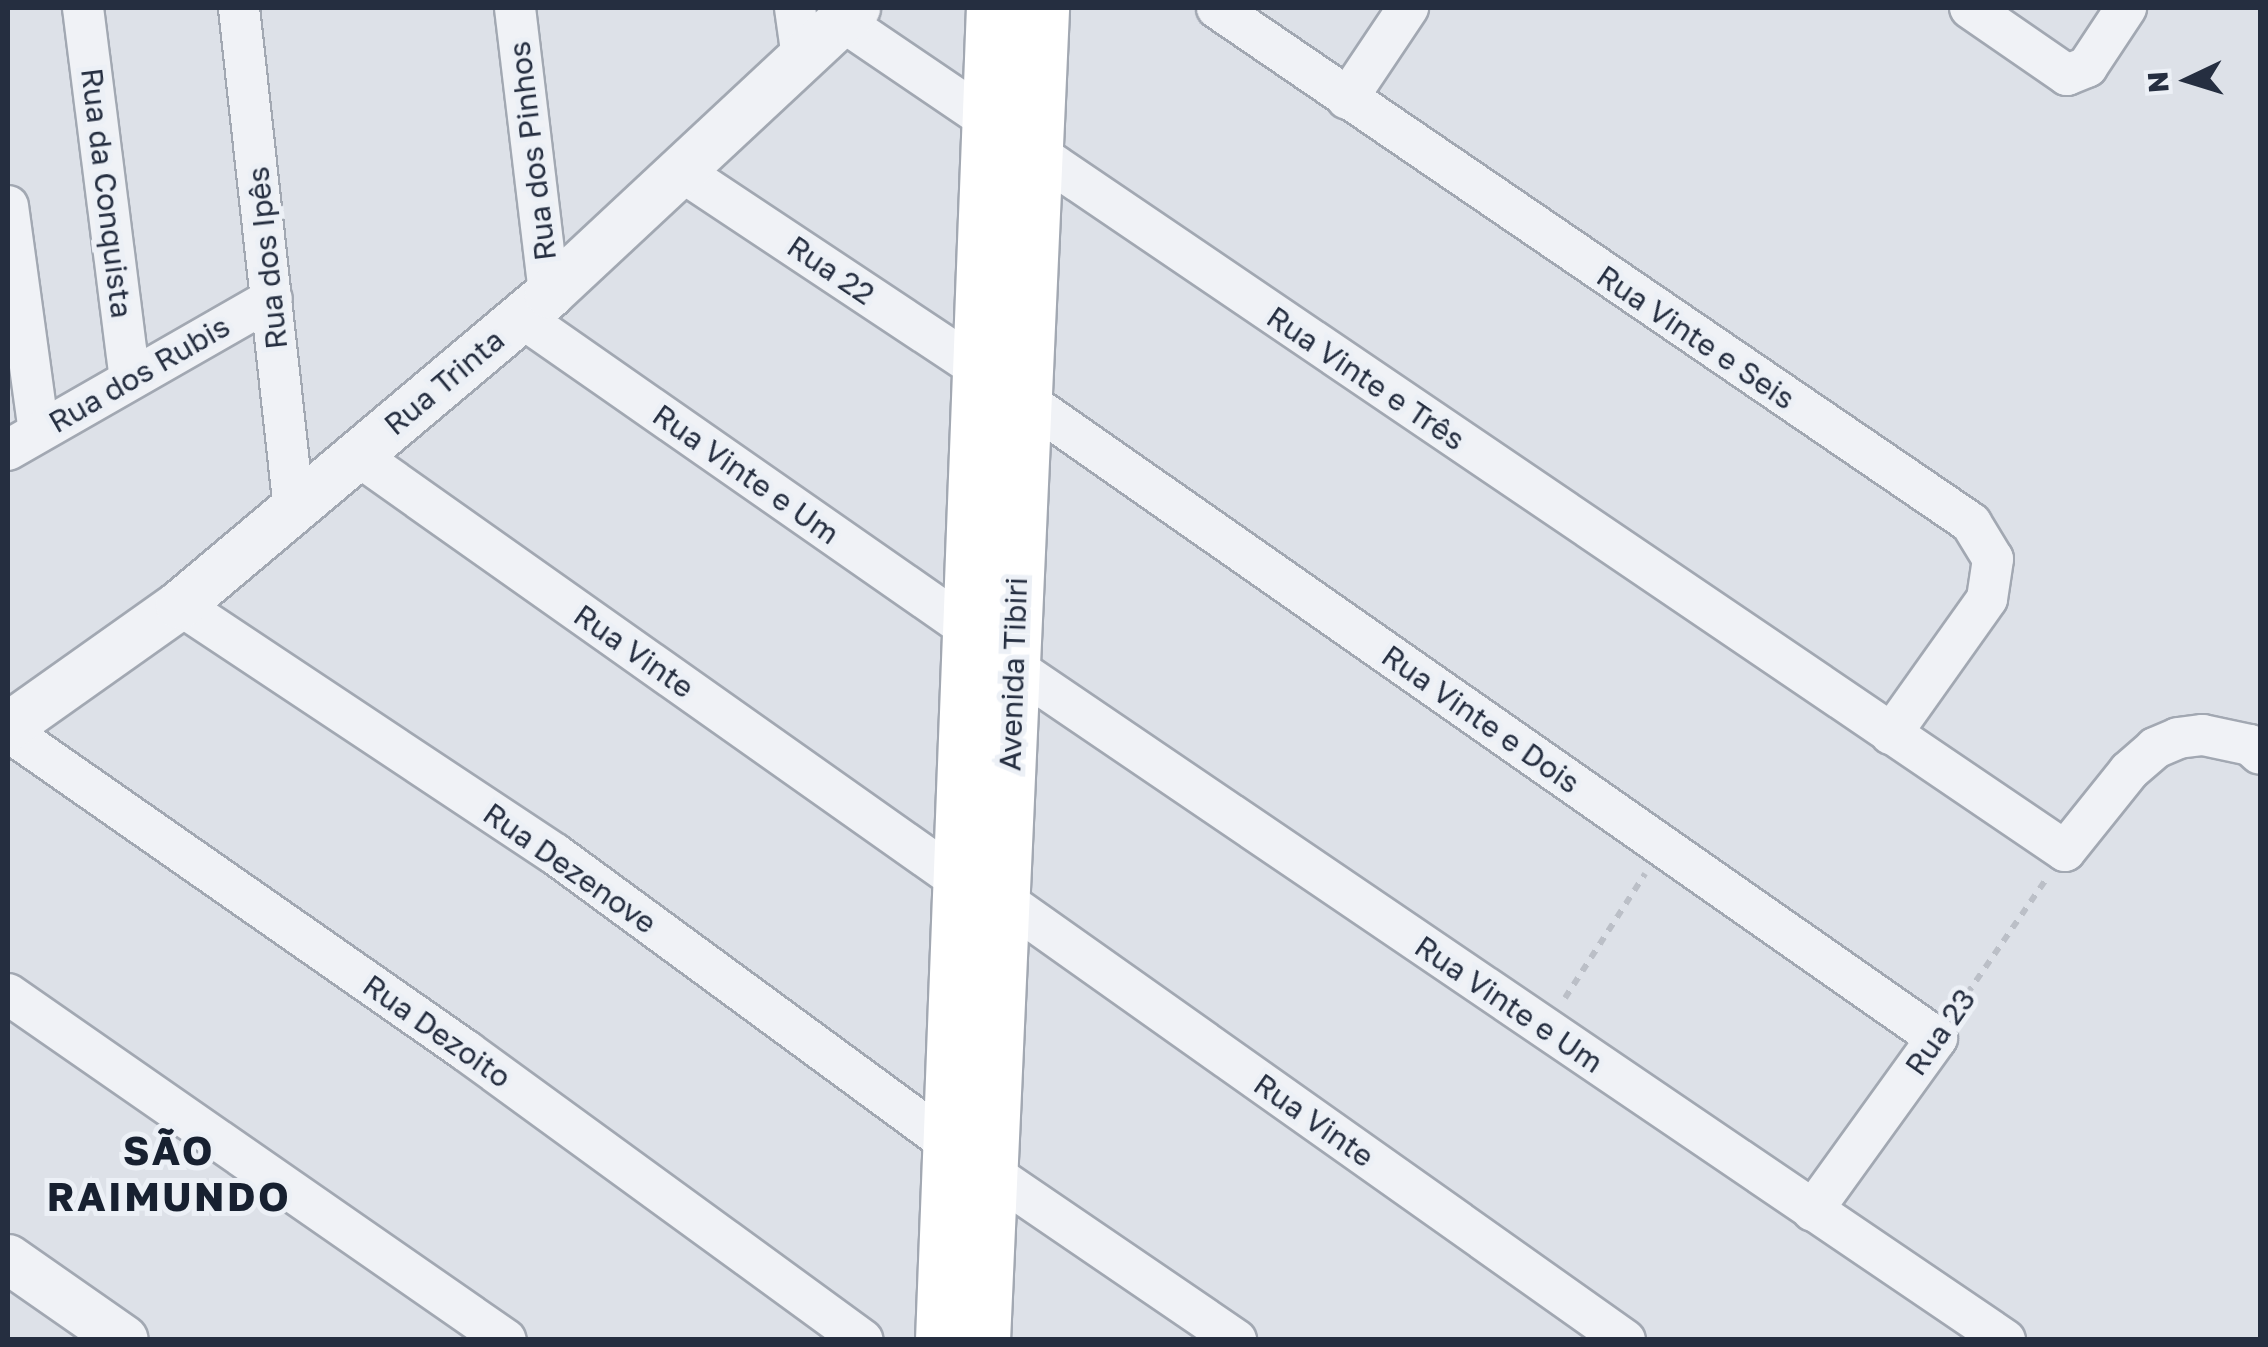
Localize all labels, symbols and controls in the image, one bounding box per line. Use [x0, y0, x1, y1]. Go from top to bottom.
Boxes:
north arrow [2138, 30, 2238, 130]
street label: Rua dos Pinhos [501, 39, 563, 263]
street label: Rua da Conquista [74, 66, 140, 320]
text: N [2140, 70, 2175, 94]
street label: Rua dos Ipês [240, 165, 294, 351]
street label: Rua 22 [781, 228, 881, 312]
street label: Rua Vinte e Seis [1590, 257, 1802, 417]
street label: Rua Vinte e Três [1260, 298, 1472, 458]
street label: Rua dos Rubis [42, 308, 236, 440]
street label: Rua Trinta [377, 322, 511, 442]
street label: Rua Vinte e Um [646, 396, 846, 552]
street label: Avenida Tibiri [992, 576, 1034, 772]
street label: Rua Vinte [567, 597, 701, 705]
street label: Rua Vinte e Dois [1375, 637, 1587, 801]
street label: Rua Dezenove [477, 795, 663, 941]
street label: Rua Vinte e Um [1408, 928, 1610, 1080]
street label: Rua Dezoito [356, 967, 518, 1095]
street label: Rua 23 [1897, 982, 1983, 1082]
street label: Rua Vinte [1247, 1066, 1381, 1174]
district label: SÃO RAIMUNDO [47, 1126, 291, 1220]

